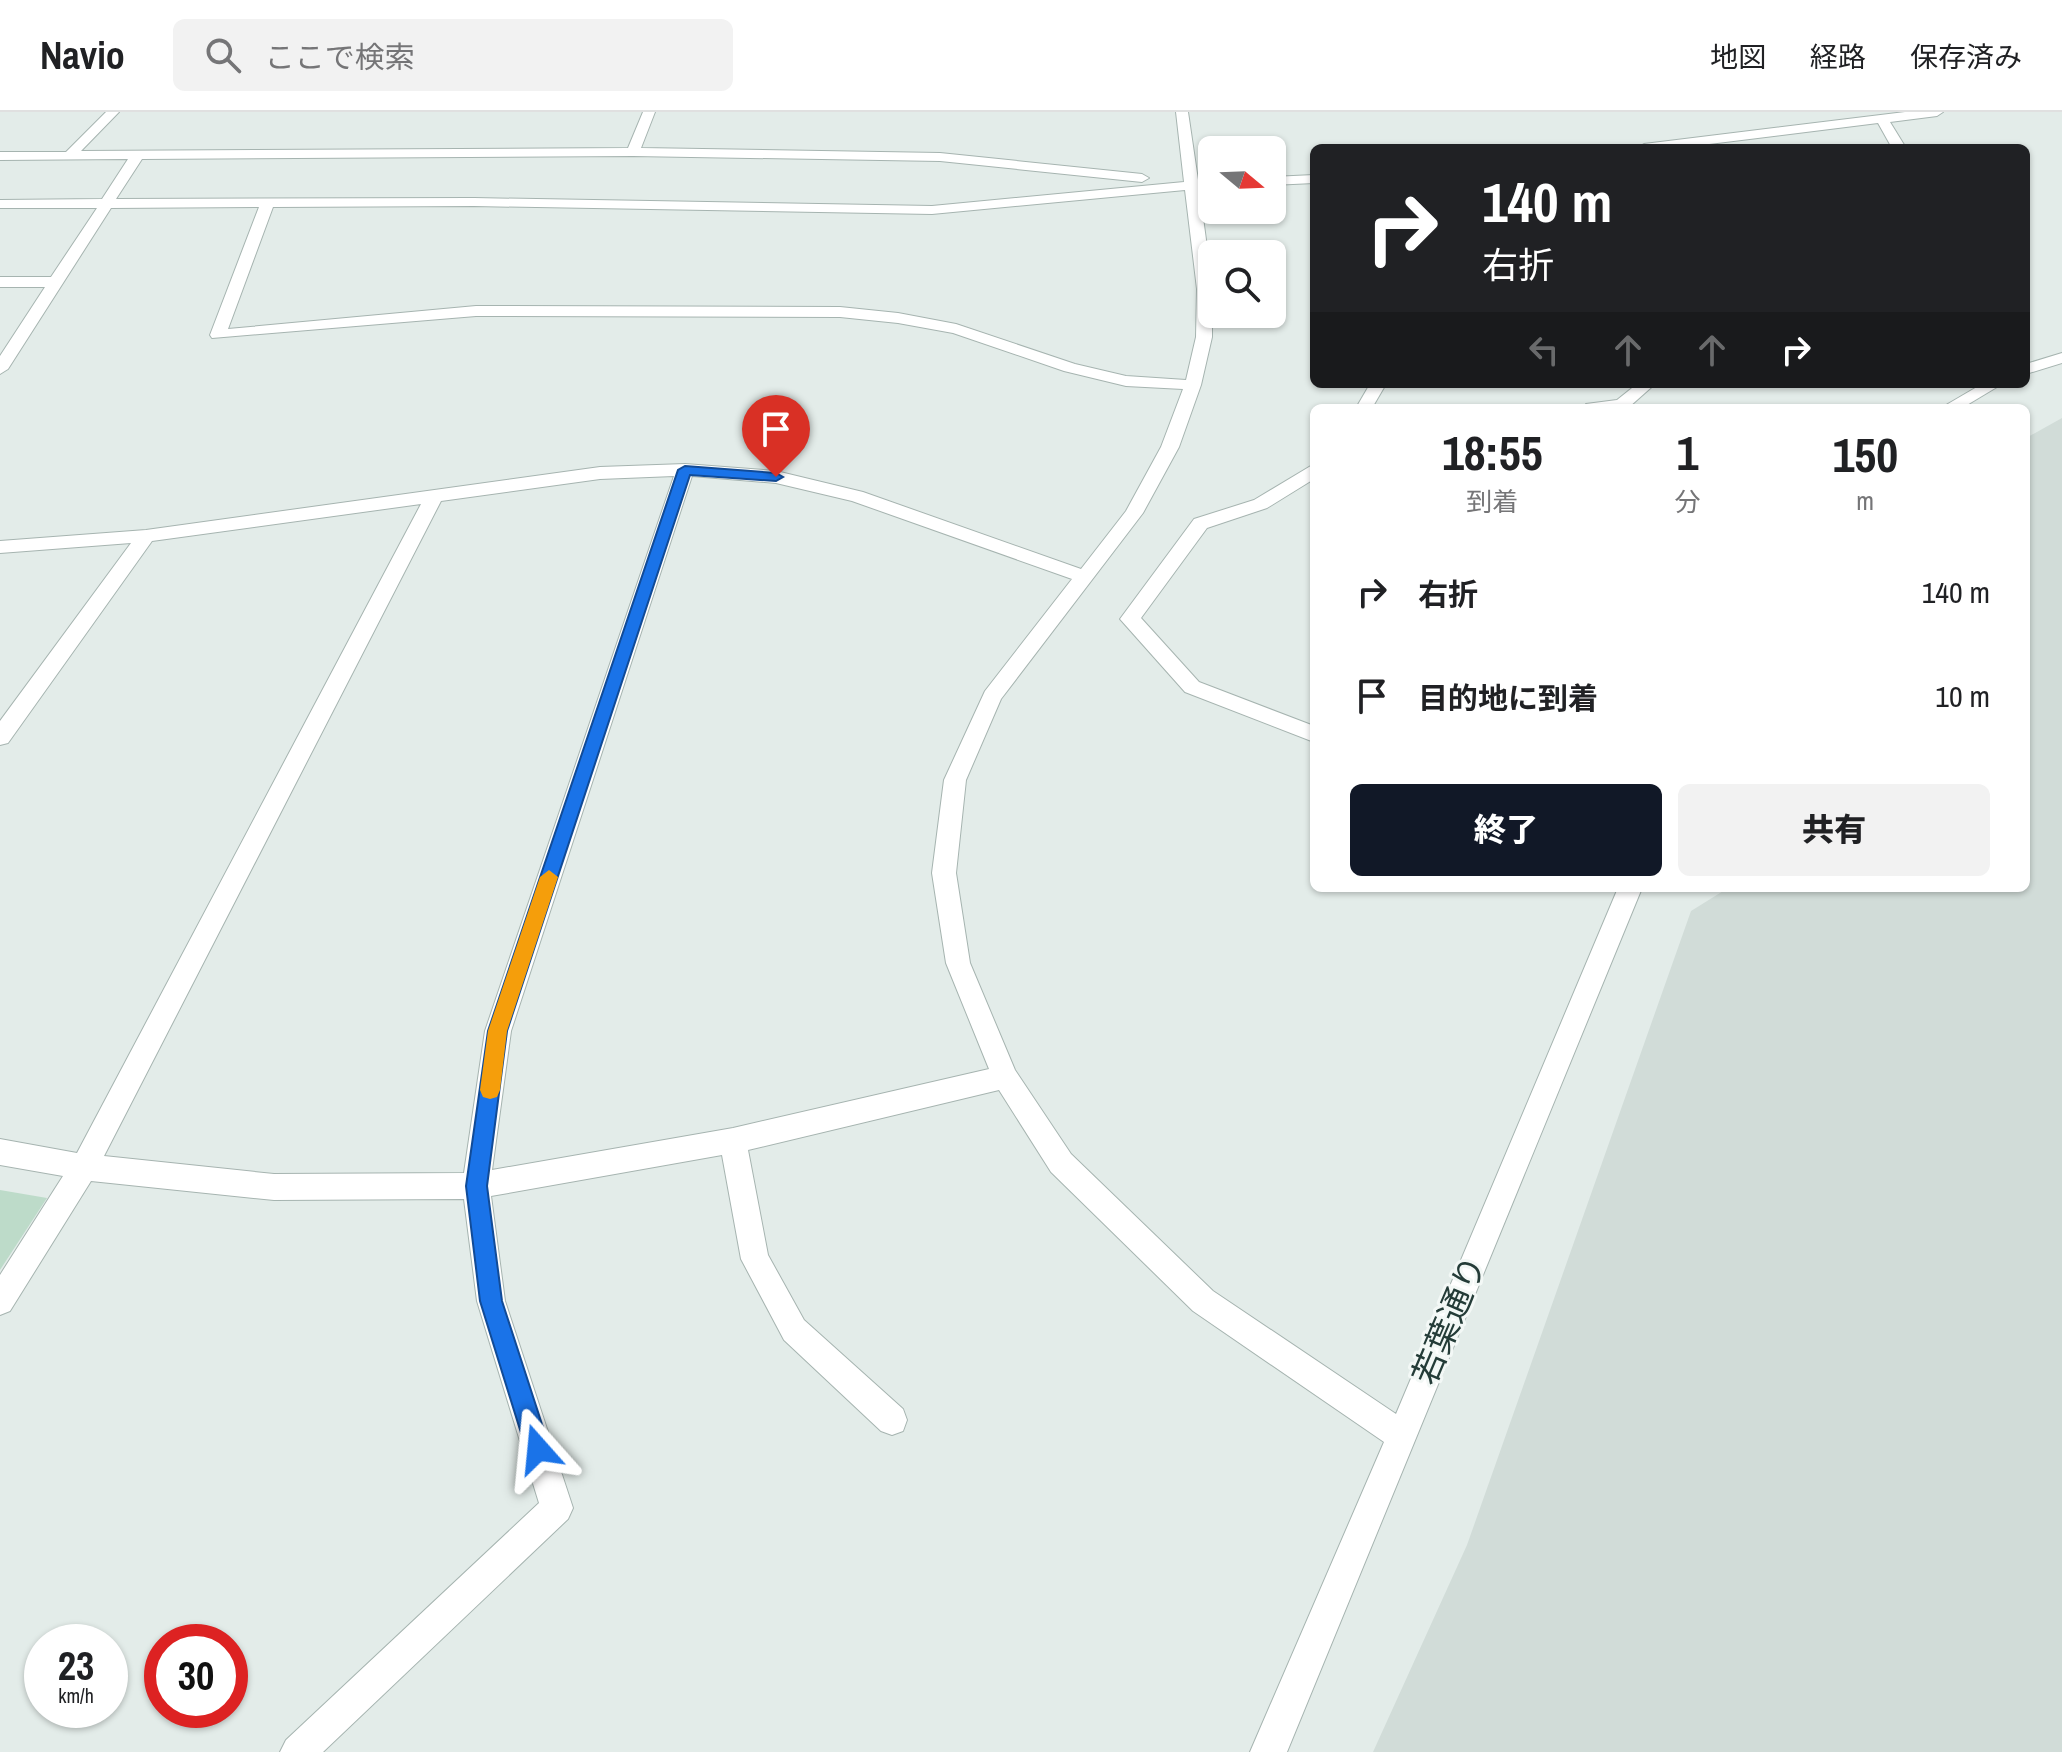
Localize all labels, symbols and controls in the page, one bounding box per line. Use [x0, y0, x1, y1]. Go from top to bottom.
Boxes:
search box [173, 19, 733, 91]
text: Navio [40, 30, 125, 81]
icon: search [201, 33, 245, 77]
text: ここで検索 [265, 37, 415, 77]
text: 地図 [1710, 38, 1766, 76]
text: 経路 [1810, 38, 1866, 76]
text: 保存済み [1910, 38, 2022, 76]
north arrow [1198, 136, 1286, 224]
map controls [1198, 136, 1286, 328]
text: 140 m [1482, 164, 1612, 239]
icon: right [1350, 176, 1454, 280]
button: search [1198, 240, 1286, 328]
text: 右折 [1482, 241, 1554, 289]
icon: left [1522, 328, 1566, 372]
icon: ahead [1606, 328, 1650, 372]
icon: ahead [1690, 328, 1734, 372]
icon: right [1774, 328, 1818, 372]
pin [742, 395, 810, 477]
icon: arrive [754, 407, 798, 451]
text: 18:55 [1442, 420, 1543, 485]
text: 1 [1677, 420, 1698, 485]
text: 150 [1832, 422, 1898, 487]
text: m [1856, 483, 1874, 518]
text: 到着 [1466, 484, 1518, 519]
text: 分 [1674, 484, 1700, 519]
icon: right [1350, 570, 1394, 614]
text: 140 m [1922, 572, 1990, 612]
text: 右折 [1418, 574, 1478, 614]
icon: arrive [1350, 674, 1394, 718]
text: 10 m [1935, 676, 1990, 716]
text: 目的地に到着 [1418, 678, 1598, 718]
button: 終了 [1350, 784, 1662, 876]
button: 共有 [1678, 784, 1990, 876]
street label: 若葉通り [1401, 1248, 1497, 1392]
position arrow [496, 1407, 580, 1491]
speed limit sign: 30 [144, 1624, 248, 1728]
text: 23 [58, 1639, 94, 1692]
text: km/h [58, 1682, 94, 1709]

